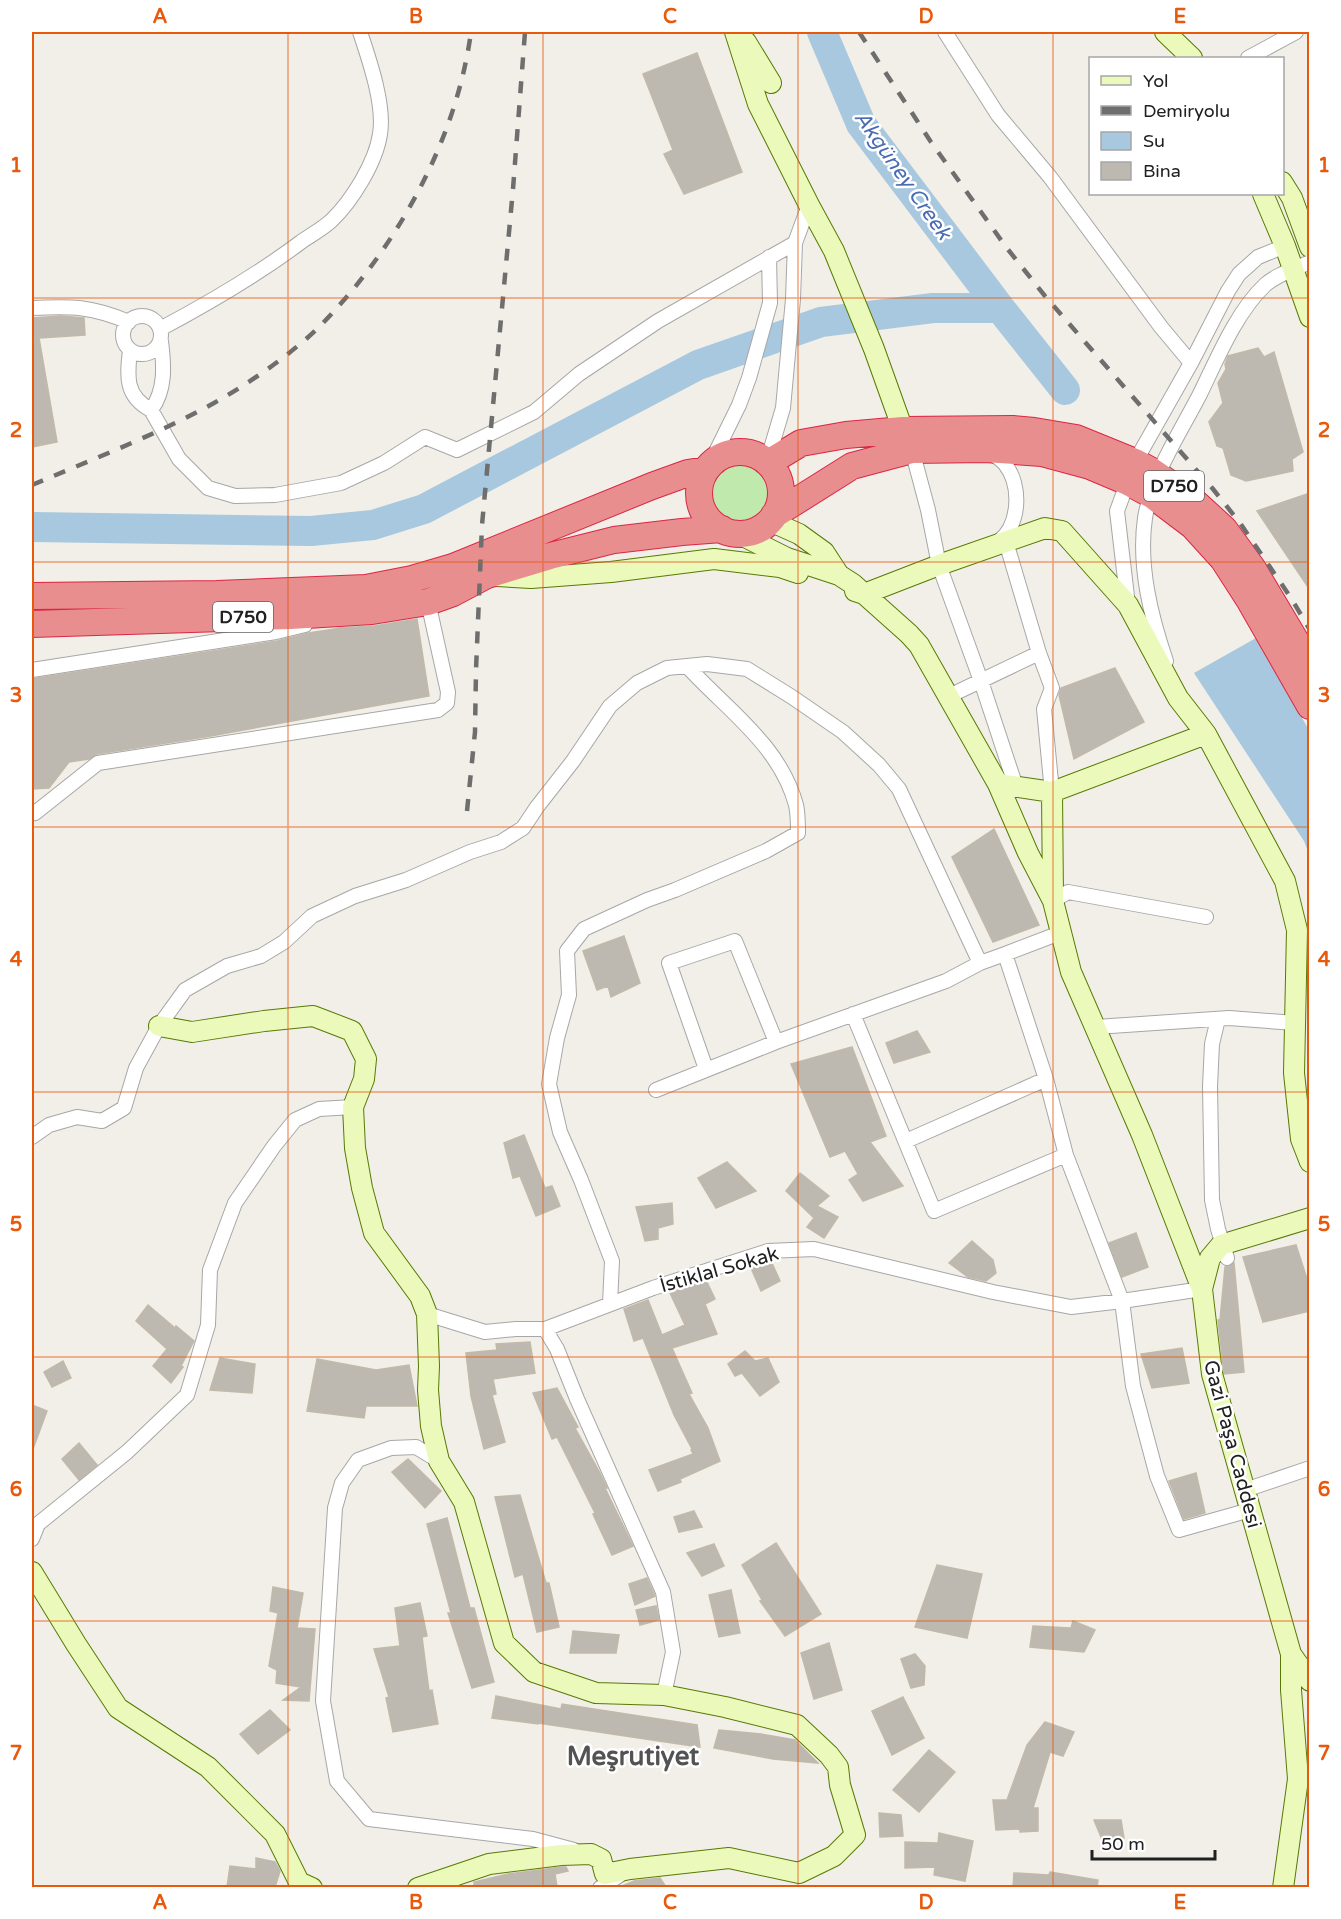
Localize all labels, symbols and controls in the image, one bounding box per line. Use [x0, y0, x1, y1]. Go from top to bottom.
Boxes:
text: A [153, 5, 168, 29]
text: B [409, 5, 423, 29]
text: C [663, 5, 677, 29]
text: D [918, 5, 934, 29]
text: E [1174, 5, 1187, 29]
legend [1089, 57, 1284, 195]
text: Yol [1143, 70, 1169, 92]
text: Demiryolu [1143, 100, 1230, 122]
water label: Akgüney Creek [849, 106, 957, 246]
text: Su [1143, 130, 1165, 152]
text: 1 [10, 154, 22, 178]
text: 1 [1318, 154, 1330, 178]
text: Bina [1143, 160, 1181, 182]
text: 2 [10, 419, 22, 443]
text: 2 [1318, 419, 1330, 443]
road number: D750 [1144, 471, 1204, 501]
road number: D750 [213, 602, 273, 632]
text: 3 [10, 684, 22, 708]
text: 3 [1318, 684, 1330, 708]
text: 4 [10, 948, 23, 972]
text: 4 [1318, 948, 1331, 972]
text: 5 [10, 1213, 22, 1237]
text: 5 [1318, 1213, 1330, 1237]
street label: İstiklal Sokak [657, 1242, 781, 1298]
street label: Gazi Paşa Caddesi [1198, 1358, 1266, 1531]
text: 6 [10, 1478, 22, 1502]
text: 6 [1318, 1478, 1330, 1502]
district label: Meşrutiyet [567, 1741, 699, 1772]
text: 7 [10, 1742, 22, 1766]
text: 7 [1318, 1742, 1330, 1766]
scale bar [1092, 1823, 1215, 1861]
text: 50 m [1101, 1833, 1145, 1855]
text: A [153, 1891, 168, 1915]
text: B [409, 1891, 423, 1915]
text: C [663, 1891, 677, 1915]
text: D [918, 1891, 934, 1915]
text: E [1174, 1891, 1187, 1915]

